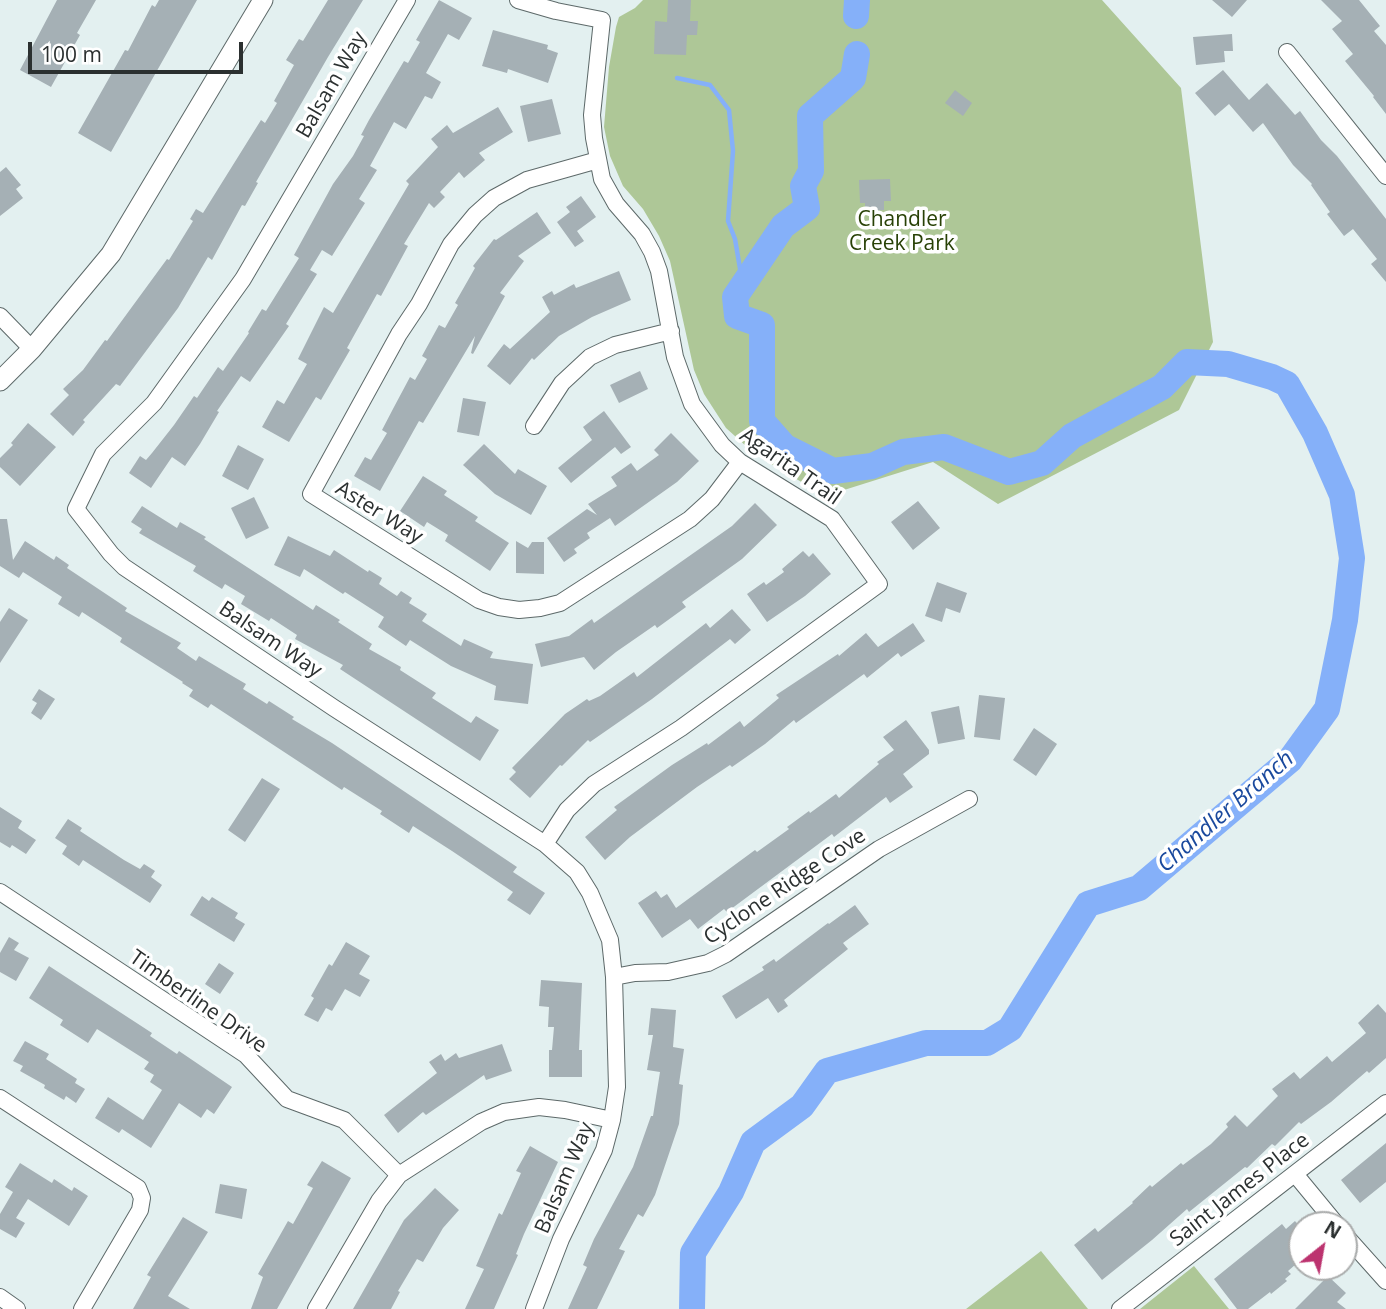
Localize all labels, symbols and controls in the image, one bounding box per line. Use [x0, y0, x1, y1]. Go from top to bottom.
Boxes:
street label: Balsam Way [291, 27, 373, 143]
scale bar [32, 28, 247, 72]
text: 100 m [41, 40, 102, 68]
park label: Chandler Creek Park [849, 207, 955, 257]
street label: Agarita Trail [735, 423, 845, 511]
street label: Aster Way [331, 476, 427, 550]
street label: Balsam Way [214, 596, 326, 684]
water label: Chandler Branch [1152, 745, 1300, 879]
street label: Cyclone Ridge Cove [699, 823, 871, 951]
street label: Timberline Drive [125, 945, 271, 1059]
street label: Balsam Way [530, 1118, 600, 1238]
street label: Saint James Place [1165, 1128, 1315, 1252]
north arrow [1288, 1211, 1358, 1281]
text: N [1319, 1215, 1346, 1245]

